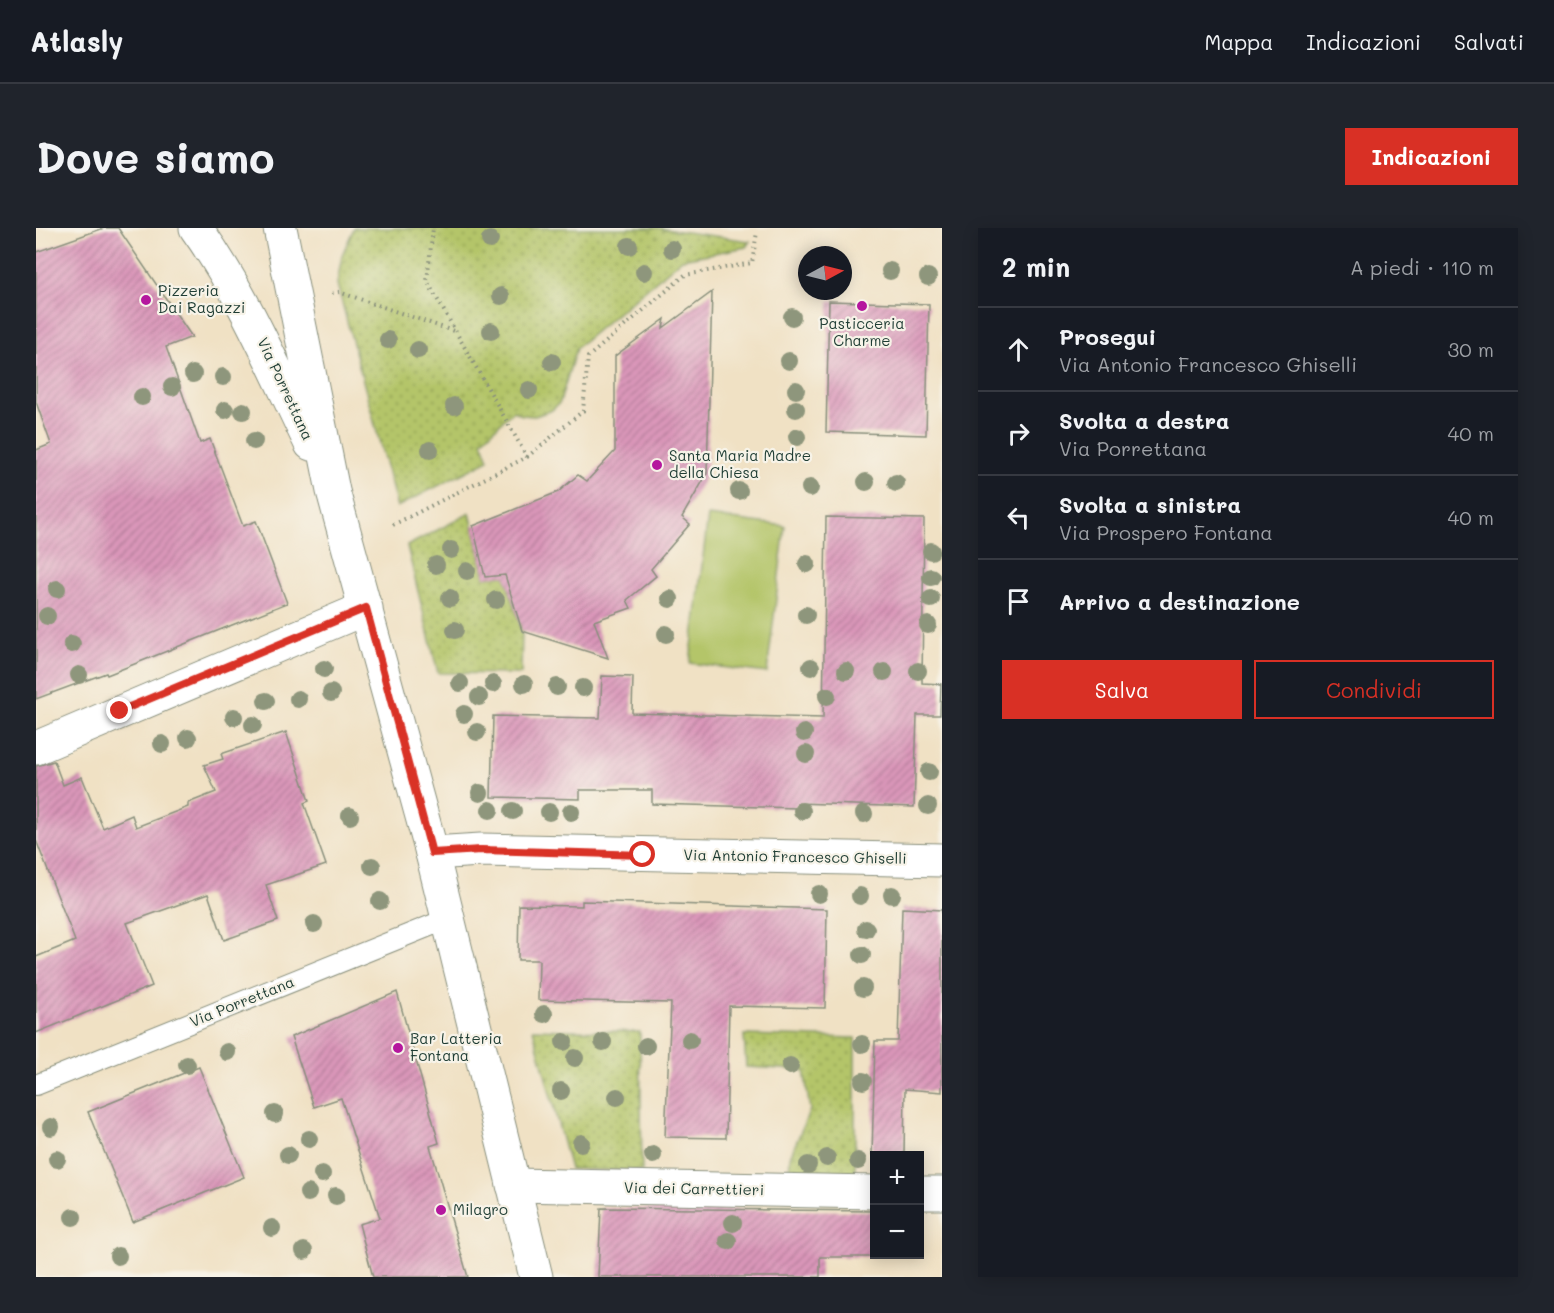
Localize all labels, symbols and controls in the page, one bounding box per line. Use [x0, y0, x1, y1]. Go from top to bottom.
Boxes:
text: Atlasly [30, 23, 124, 59]
text: Mappa [1205, 28, 1273, 55]
text: Indicazioni [1306, 28, 1421, 55]
text: Salvati [1454, 28, 1524, 55]
button: Indicazioni [1345, 128, 1518, 185]
text: Dove siamo [36, 129, 275, 184]
north arrow [798, 246, 852, 300]
text: 2 min [1002, 250, 1070, 284]
text: A piedi · 110 m [1350, 254, 1494, 280]
place label: Pizzeria Dai Ragazzi [158, 280, 245, 317]
marker: Pizzeria Dai Ragazzi [139, 293, 153, 307]
marker: Pasticceria Charme [855, 299, 869, 313]
place label: Pasticceria Charme [819, 313, 905, 350]
text: Prosegui [1059, 322, 1156, 351]
icon: ahead [1002, 333, 1035, 366]
street label: Via Porrettana [253, 334, 318, 443]
text: 30 m [1448, 336, 1494, 362]
text: Via Antonio Francesco Ghiselli [1059, 351, 1357, 377]
text: Svolta a destra [1059, 406, 1229, 435]
icon: right [1002, 417, 1035, 450]
text: 40 m [1448, 420, 1494, 446]
text: Via Porrettana [1059, 435, 1207, 461]
place label: Santa Maria Madre della Chiesa [669, 445, 811, 482]
marker: Santa Maria Madre della Chiesa [650, 458, 664, 472]
text: Svolta a sinistra [1059, 490, 1241, 519]
icon: left [1002, 501, 1035, 534]
text: 40 m [1448, 504, 1494, 530]
text: Via Prospero Fontana [1059, 519, 1273, 545]
icon: arrive [1002, 585, 1035, 618]
text: Arrivo a destinazione [1059, 587, 1300, 616]
button: Salva [1002, 660, 1242, 719]
button: Condividi [1254, 660, 1494, 719]
route end [106, 697, 132, 723]
route start [629, 841, 655, 867]
street label: Via Antonio Francesco Ghiselli [683, 844, 907, 868]
street label: Via Porrettana [186, 971, 297, 1031]
place label: Bar Latteria Fontana [410, 1028, 502, 1065]
marker: Bar Latteria Fontana [391, 1041, 405, 1055]
map controls [870, 1151, 924, 1259]
button: + [870, 1151, 924, 1205]
street label: Via dei Carrettieri [624, 1177, 764, 1199]
place label: Milagro [453, 1199, 508, 1219]
marker: Milagro [434, 1203, 448, 1217]
button: − [870, 1205, 924, 1259]

